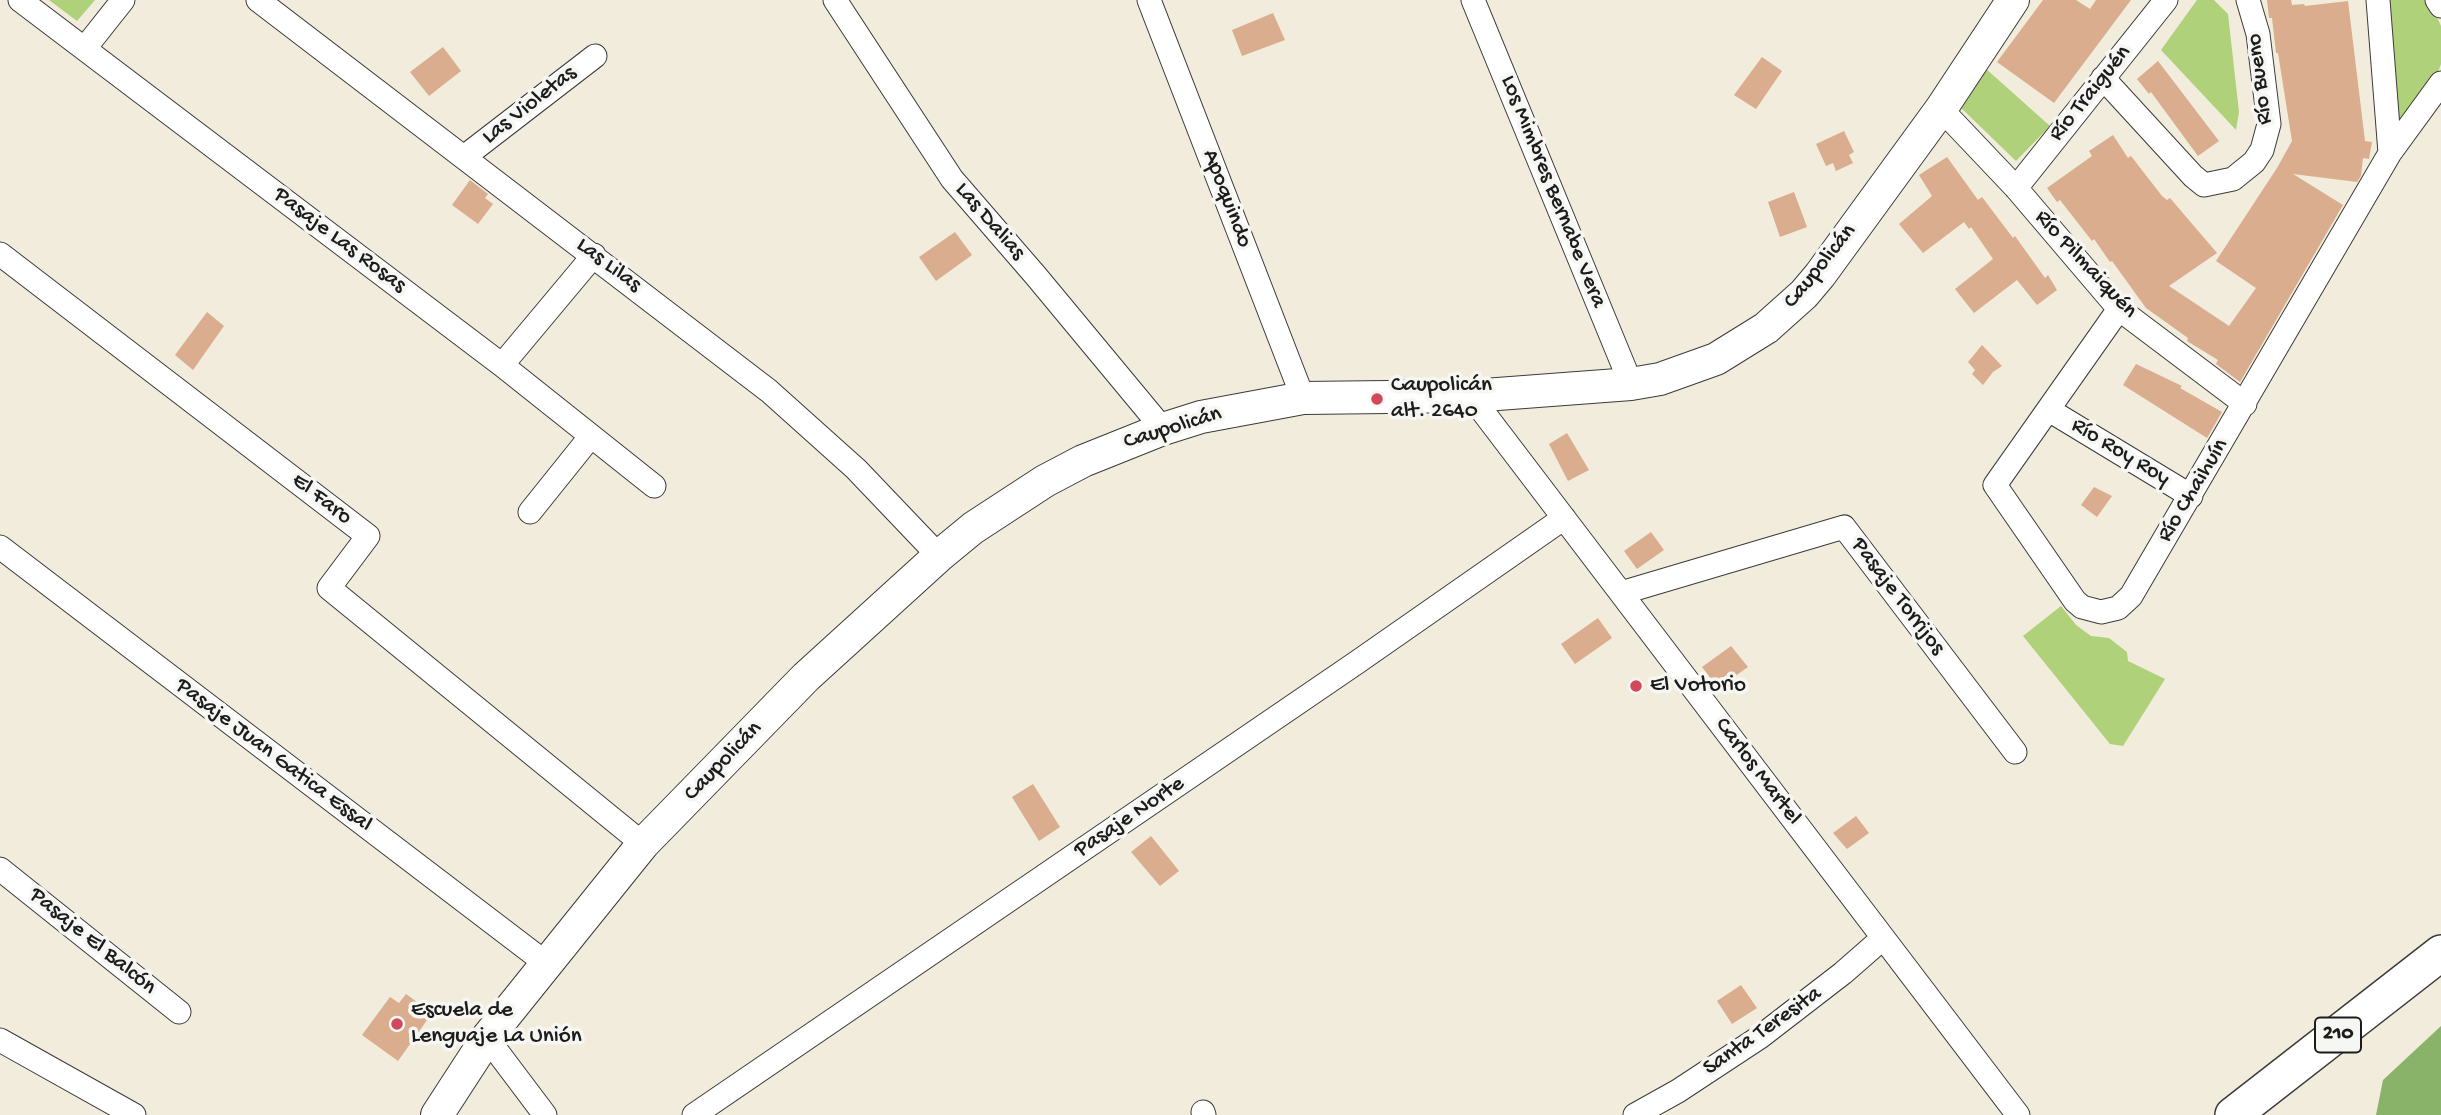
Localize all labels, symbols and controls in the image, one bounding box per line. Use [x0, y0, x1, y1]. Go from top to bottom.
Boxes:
street label: Río Bueno [2242, 32, 2280, 126]
street label: Río Traiguén [2044, 40, 2138, 148]
street label: Las Violetas [477, 61, 583, 151]
street label: Los Mimbres Bernabe Vera [1493, 72, 1611, 312]
street label: Apoquindo [1195, 146, 1257, 252]
street label: Las Dalias [948, 177, 1030, 267]
street label: Pasaje Las Rosas [267, 182, 411, 300]
street label: Río Pilmaiquén [2028, 205, 2142, 325]
street label: Caupolicán [1779, 219, 1863, 315]
street label: Las Lilas [570, 232, 646, 300]
place label: Caupolicán alt. 2640 [1391, 372, 1492, 426]
marker: Caupolicán alt. 2640 [1369, 391, 1385, 407]
street label: Caupolicán [1121, 401, 1225, 457]
street label: Río Roy Roy [2066, 413, 2174, 493]
street label: Río Chaihuín [2152, 434, 2236, 548]
street label: El Faro [285, 468, 357, 532]
street label: Pasaje Torrijos [1844, 533, 1950, 661]
place label: El Votorio [1650, 672, 1746, 700]
street label: Pasaje Juan Gatica Essal [169, 673, 377, 839]
marker: El Votorio [1628, 678, 1644, 694]
street label: Carlos Martel [1708, 713, 1806, 831]
street label: Caupolicán [679, 716, 769, 808]
street label: Pasaje Norte [1070, 771, 1190, 865]
street label: Pasaje El Balcón [23, 882, 161, 1002]
street label: Santa Teresita [1698, 981, 1828, 1083]
place label: Escuela de Lenguaje La Unión [411, 997, 582, 1051]
marker: Escuela de Lenguaje La Unión [389, 1016, 405, 1032]
road number: 210 [2315, 1018, 2361, 1052]

